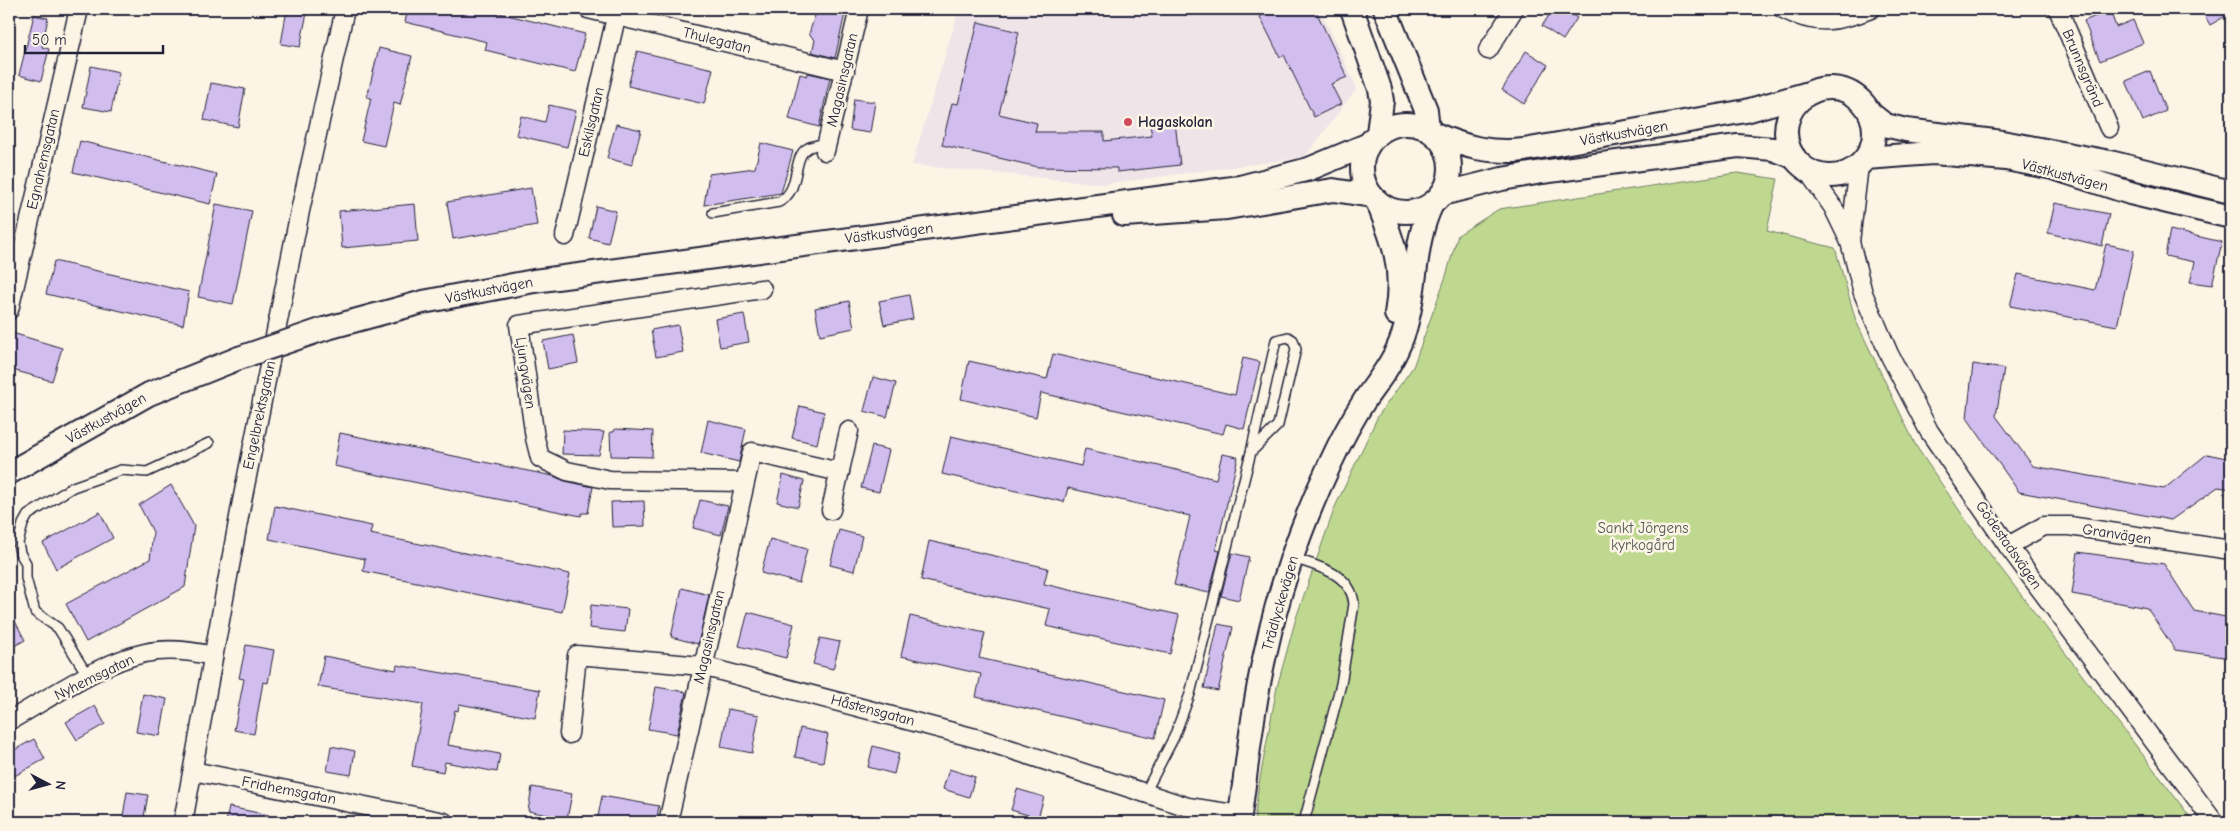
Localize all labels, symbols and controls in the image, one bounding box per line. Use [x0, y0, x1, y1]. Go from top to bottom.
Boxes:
scale bar [25, 22, 162, 54]
street label: Thulegatan [681, 23, 753, 57]
street label: Brunnsgränd [2058, 26, 2108, 110]
text: 50 m [32, 31, 67, 49]
street label: Magasinsgatan [822, 31, 862, 129]
street label: Eskilsgatan [574, 85, 608, 159]
street label: Egnahemsgatan [23, 107, 63, 211]
place label: Hagaskolan [1138, 113, 1213, 131]
marker: Hagaskolan [1122, 116, 1134, 128]
street label: Västkustvägen [1579, 116, 1669, 150]
street label: Västkustvägen [2020, 155, 2110, 195]
street label: Västkustvägen [844, 219, 934, 247]
street label: Västkustvägen [444, 273, 534, 307]
street label: Ljungvägen [512, 336, 540, 410]
street label: Engelbrektsgatan [239, 359, 279, 471]
street label: Västkustvägen [63, 389, 149, 447]
street label: Gödestadsvägen [1972, 497, 2046, 593]
park label: Sankt Jörgens kyrkogård [1597, 519, 1689, 554]
street label: Granvägen [2081, 520, 2153, 548]
street label: Trädlyckevägen [1258, 553, 1302, 653]
street label: Magasinsgatan [689, 588, 729, 686]
street label: Nyhemsgatan [51, 650, 137, 704]
street label: Håstensgatan [829, 690, 917, 730]
north arrow [22, 758, 72, 808]
street label: Fridhemsgatan [240, 772, 338, 808]
text: N [52, 780, 69, 791]

